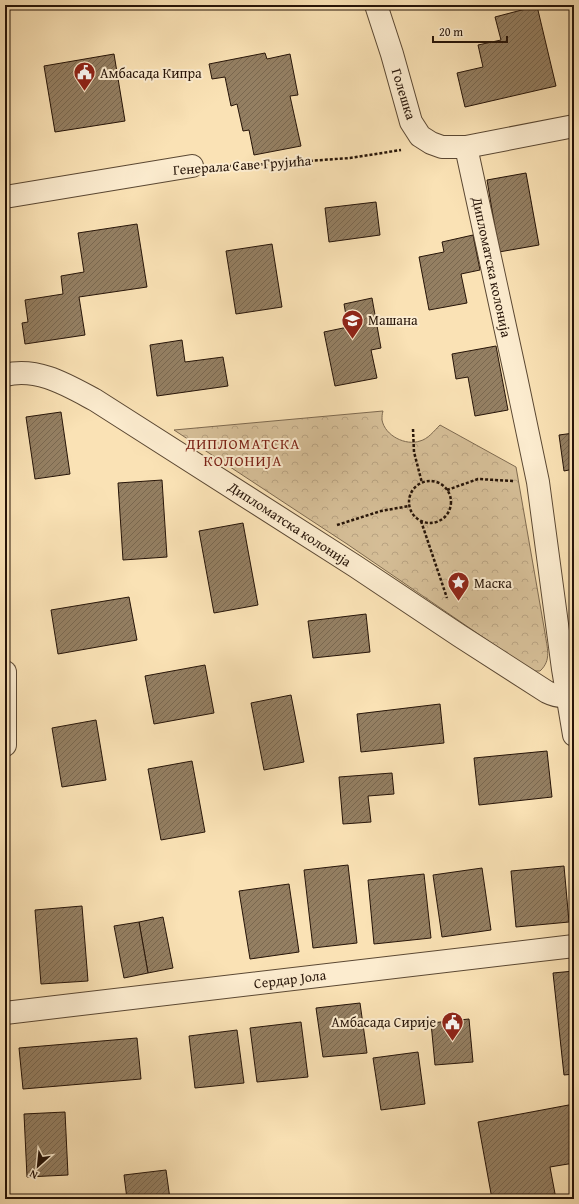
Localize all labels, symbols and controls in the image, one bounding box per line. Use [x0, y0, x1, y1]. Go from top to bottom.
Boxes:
scale bar [433, 18, 507, 44]
text: 20 m [439, 23, 463, 40]
public building icon: Амбасада Кипра [72, 60, 98, 93]
place label: Амбасада Кипра [100, 63, 202, 83]
street label: Голешка [387, 66, 421, 122]
street label: Генерала Саве Грујића [172, 150, 312, 180]
street label: Дипломатска колонија [467, 194, 517, 339]
school or university icon: Машана [340, 307, 366, 340]
place label: Машана [368, 310, 418, 330]
district label: ДИПЛОМАТСКА КОЛОНИЈА [185, 433, 300, 471]
street label: Дипломатска колонија [224, 476, 356, 571]
place icon: Маска [446, 570, 472, 603]
place label: Маска [474, 573, 512, 593]
street label: Сердар Јола [253, 965, 328, 993]
public building icon: Амбасада Сирије [439, 1009, 465, 1042]
place label: Амбасада Сирије [331, 1012, 436, 1032]
north arrow [18, 1146, 58, 1186]
text: N [26, 1166, 40, 1184]

